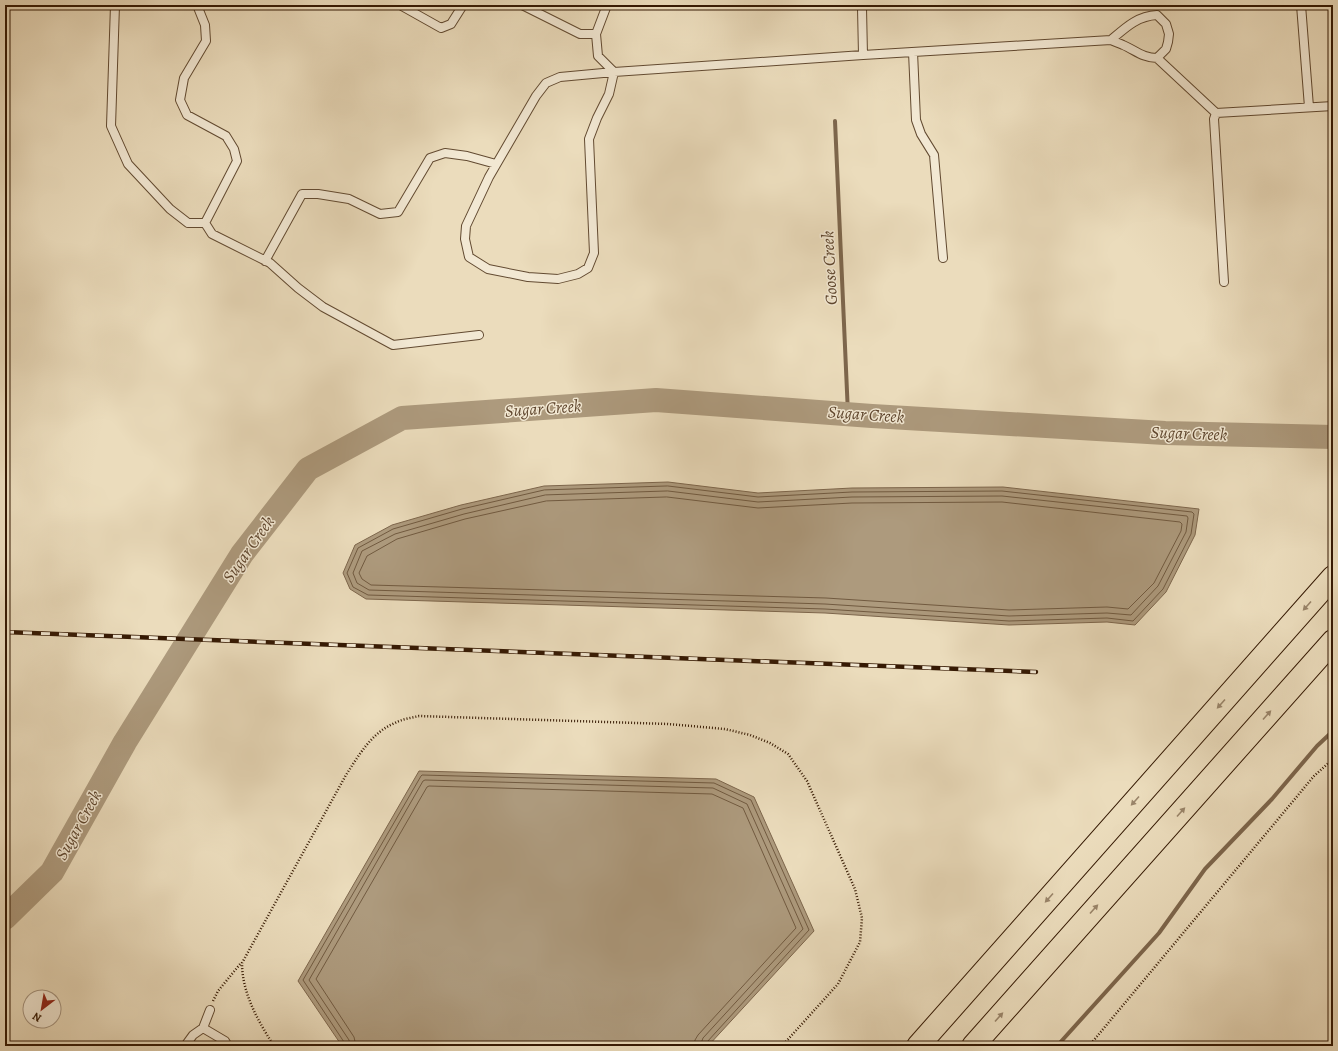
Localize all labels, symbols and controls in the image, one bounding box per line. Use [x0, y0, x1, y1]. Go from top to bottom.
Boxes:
water label: Goose Creek [816, 230, 843, 306]
water label: Sugar Creek [504, 394, 582, 423]
water label: Sugar Creek [827, 400, 905, 429]
water label: Sugar Creek [1150, 421, 1228, 446]
water label: Sugar Creek [217, 511, 280, 587]
one-way arrow [1303, 602, 1312, 611]
one-way arrow [1216, 699, 1226, 709]
one-way arrow [1262, 710, 1272, 720]
water label: Sugar Creek [50, 786, 107, 864]
one-way arrow [1130, 796, 1139, 806]
one-way arrow [1176, 807, 1185, 817]
one-way arrow [1044, 893, 1053, 904]
one-way arrow [1090, 904, 1099, 914]
north arrow [22, 989, 62, 1029]
text: N [30, 1009, 44, 1026]
one-way arrow [994, 1012, 1004, 1022]

